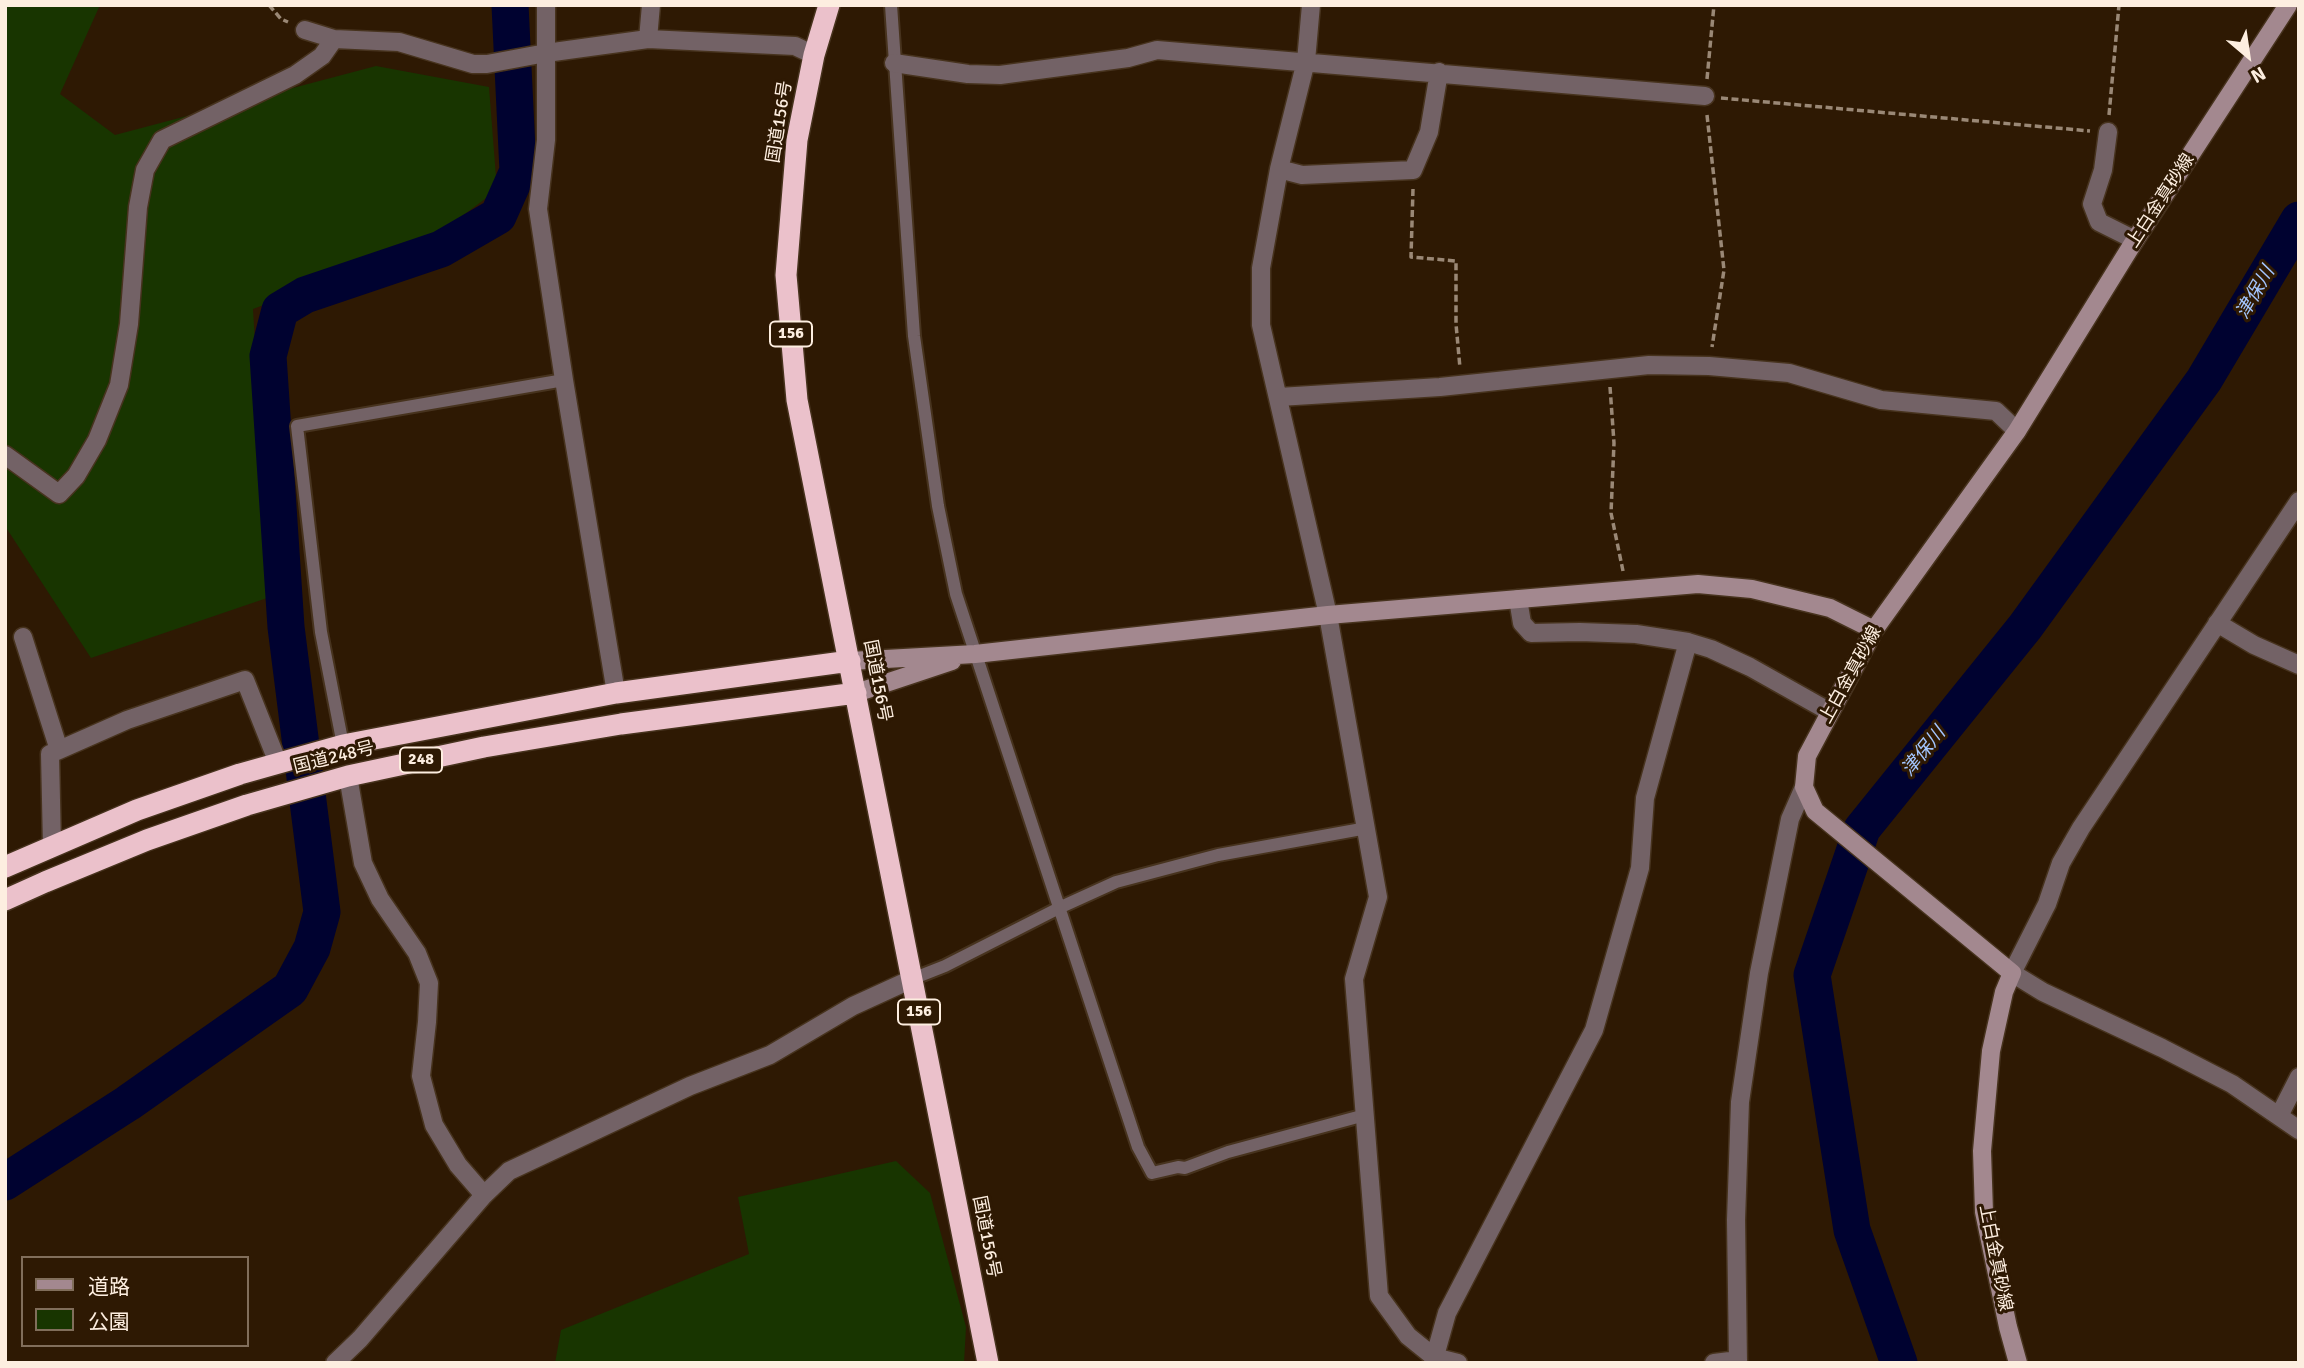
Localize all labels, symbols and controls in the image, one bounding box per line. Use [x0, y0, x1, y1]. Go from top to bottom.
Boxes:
north arrow [2213, 21, 2283, 91]
text: N [2247, 61, 2270, 88]
street label: 国道156号 [763, 79, 797, 165]
street label: 上白金真砂線 [2123, 150, 2199, 252]
water label: 津保川 [2232, 263, 2280, 323]
road number: 156 [770, 322, 812, 346]
street label: 上白金真砂線 [1815, 623, 1887, 727]
street label: 国道156号 [858, 638, 896, 724]
water label: 津保川 [1897, 723, 1951, 781]
street label: 国道248号 [291, 737, 377, 779]
road number: 248 [400, 748, 442, 772]
road number: 156 [898, 1000, 940, 1024]
street label: 国道156号 [967, 1194, 1005, 1280]
street label: 上白金真砂線 [1974, 1203, 2016, 1313]
legend [21, 1256, 248, 1347]
text: 道路 [88, 1274, 130, 1300]
text: 公園 [88, 1309, 130, 1335]

